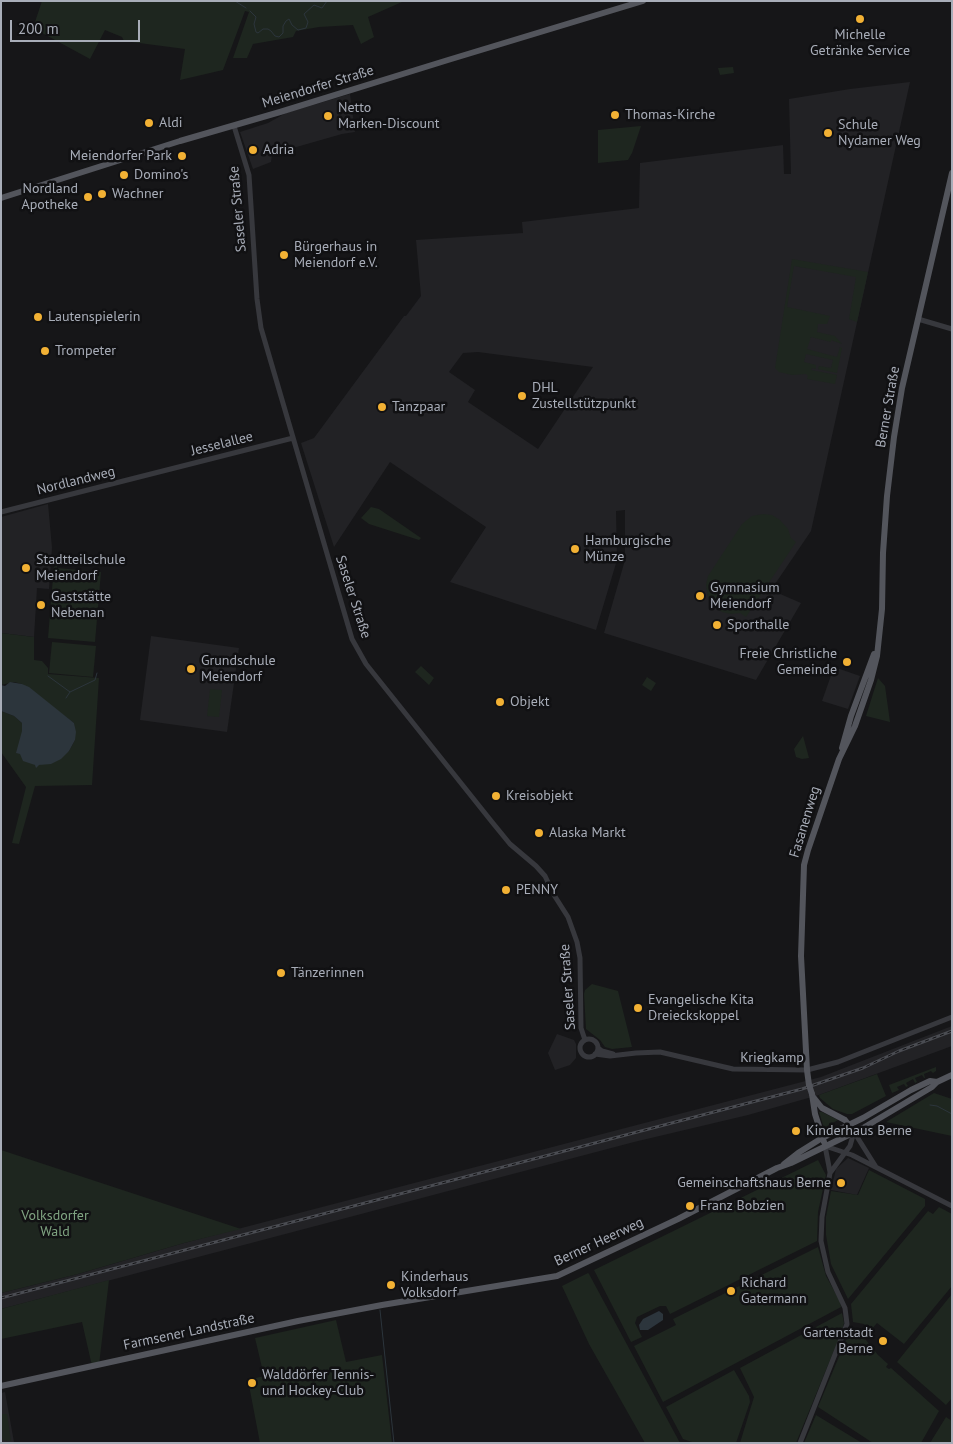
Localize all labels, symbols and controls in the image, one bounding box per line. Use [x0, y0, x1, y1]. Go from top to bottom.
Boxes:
scale bar [12, 10, 142, 42]
marker: Michelle Getränke Service [854, 13, 866, 25]
text: 200 m [18, 19, 59, 38]
place label: Michelle Getränke Service [810, 27, 910, 59]
street label: Meiendorfer Straße [260, 62, 376, 112]
place label: Netto Marken-Discount [338, 100, 439, 132]
place label: Thomas-Kirche [625, 107, 715, 123]
marker: Thomas-Kirche [609, 109, 621, 121]
marker: Netto Marken-Discount [322, 110, 334, 122]
place label: Aldi [159, 115, 183, 131]
marker: Aldi [143, 117, 155, 129]
place label: Schule Nydamer Weg [838, 117, 921, 150]
marker: Schule Nydamer Weg [822, 127, 834, 139]
place label: Adria [263, 142, 294, 158]
marker: Adria [247, 144, 259, 156]
place label: Meiendorfer Park [70, 148, 172, 164]
marker: Meiendorfer Park [176, 150, 188, 162]
street label: Saseler Straße [226, 165, 250, 253]
place label: Domino's [134, 167, 188, 183]
marker: Domino's [118, 169, 130, 181]
place label: Nordland Apotheke [22, 181, 78, 213]
place label: Wachner [112, 186, 163, 202]
marker: Wachner [96, 188, 108, 200]
marker: Nordland Apotheke [82, 191, 94, 203]
place label: Bürgerhaus in Meiendorf e.V. [294, 239, 378, 272]
marker: Bürgerhaus in Meiendorf e.V. [278, 249, 290, 261]
place label: Lautenspielerin [48, 309, 141, 325]
marker: Lautenspielerin [32, 311, 44, 323]
place label: Trompeter [55, 343, 116, 359]
marker: Trompeter [39, 345, 51, 357]
street label: Berner Straße [873, 365, 903, 449]
place label: DHL Zustellstützpunkt [532, 380, 636, 412]
marker: DHL Zustellstützpunkt [516, 390, 528, 402]
place label: Tanzpaar [392, 399, 445, 415]
marker: Tanzpaar [376, 401, 388, 413]
street label: Jesselallee [189, 428, 255, 460]
street label: Nordlandweg [35, 463, 117, 499]
place label: Hamburgische Münze [585, 533, 671, 566]
marker: Hamburgische Münze [569, 543, 581, 555]
place label: Stadtteilschule Meiendorf [36, 552, 126, 584]
street label: Saseler Straße [332, 553, 374, 641]
marker: Stadtteilschule Meiendorf [20, 562, 32, 574]
place label: Gymnasium Meiendorf [710, 580, 780, 612]
place label: Gaststätte Nebenan [51, 589, 111, 622]
marker: Gymnasium Meiendorf [694, 590, 706, 602]
marker: Gaststätte Nebenan [35, 599, 47, 611]
place label: Sporthalle [727, 617, 789, 633]
marker: Sporthalle [711, 619, 723, 631]
place label: Freie Christliche Gemeinde [740, 646, 837, 679]
place label: Grundschule Meiendorf [201, 653, 276, 686]
marker: Freie Christliche Gemeinde [841, 656, 853, 668]
marker: Grundschule Meiendorf [185, 663, 197, 675]
place label: Objekt [510, 694, 549, 710]
marker: Objekt [494, 696, 506, 708]
street label: Fasanenweg [786, 784, 824, 860]
place label: Kreisobjekt [506, 788, 573, 804]
marker: Kreisobjekt [490, 790, 502, 802]
place label: Alaska Markt [549, 825, 626, 841]
marker: Alaska Markt [533, 827, 545, 839]
place label: PENNY [516, 882, 558, 898]
marker: PENNY [500, 884, 512, 896]
street label: Saseler Straße [557, 943, 579, 1031]
place label: Tänzerinnen [291, 965, 364, 981]
marker: Tänzerinnen [275, 967, 287, 979]
place label: Evangelische Kita Dreieckskoppel [648, 992, 754, 1024]
marker: Evangelische Kita Dreieckskoppel [632, 1002, 644, 1014]
street label: Kriegkamp [740, 1050, 804, 1066]
place label: Kinderhaus Berne [806, 1123, 912, 1139]
marker: Kinderhaus Berne [790, 1125, 802, 1137]
place label: Gemeinschaftshaus Berne [677, 1175, 831, 1191]
marker: Gemeinschaftshaus Berne [835, 1177, 847, 1189]
place label: Franz Bobzien [700, 1198, 784, 1214]
marker: Franz Bobzien [684, 1200, 696, 1212]
park label: Volksdorfer Wald [21, 1208, 89, 1240]
street label: Berner Heerweg [552, 1214, 646, 1270]
place label: Kinderhaus Volksdorf [401, 1269, 468, 1302]
place label: Richard Gatermann [741, 1275, 807, 1308]
marker: Kinderhaus Volksdorf [385, 1279, 397, 1291]
marker: Richard Gatermann [725, 1285, 737, 1297]
street label: Farmsener Landstraße [122, 1310, 256, 1354]
place label: Gartenstadt Berne [803, 1325, 873, 1358]
marker: Gartenstadt Berne [877, 1335, 889, 1347]
place label: Walddörfer Tennis- und Hockey-Club [262, 1367, 374, 1400]
marker: Walddörfer Tennis- und Hockey-Club [246, 1377, 258, 1389]

